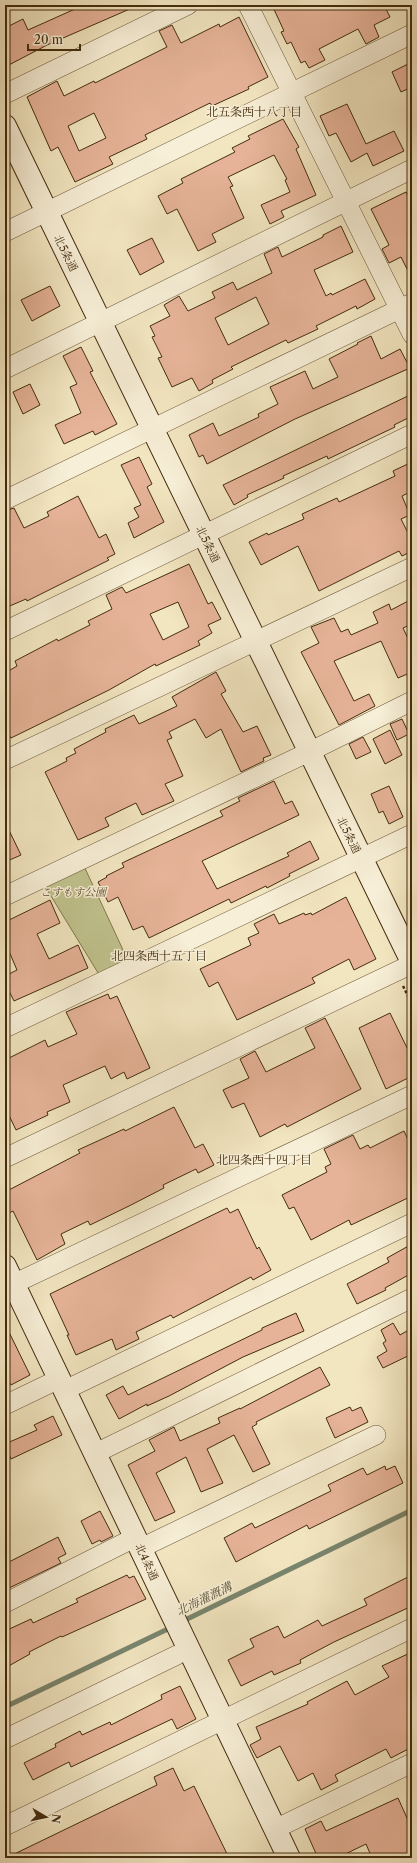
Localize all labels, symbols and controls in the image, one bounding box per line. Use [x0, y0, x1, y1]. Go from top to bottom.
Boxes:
scale bar [28, 26, 80, 52]
text: 20 m [34, 32, 63, 47]
district label: 北五条西十八丁目 [206, 104, 302, 119]
street label: 北5条通 [51, 232, 81, 274]
street label: 北5条通 [193, 523, 223, 565]
street label: 北5条通 [334, 814, 364, 856]
park label: こすもす公園 [40, 885, 108, 899]
district label: 北四条西十五丁目 [111, 948, 207, 963]
district label: 北四条西十四丁目 [216, 1152, 312, 1167]
street label: 北4条通 [132, 1541, 162, 1583]
water label: 北海灌漑溝 [174, 1578, 236, 1618]
north arrow [26, 1797, 66, 1837]
text: N [48, 1813, 64, 1825]

